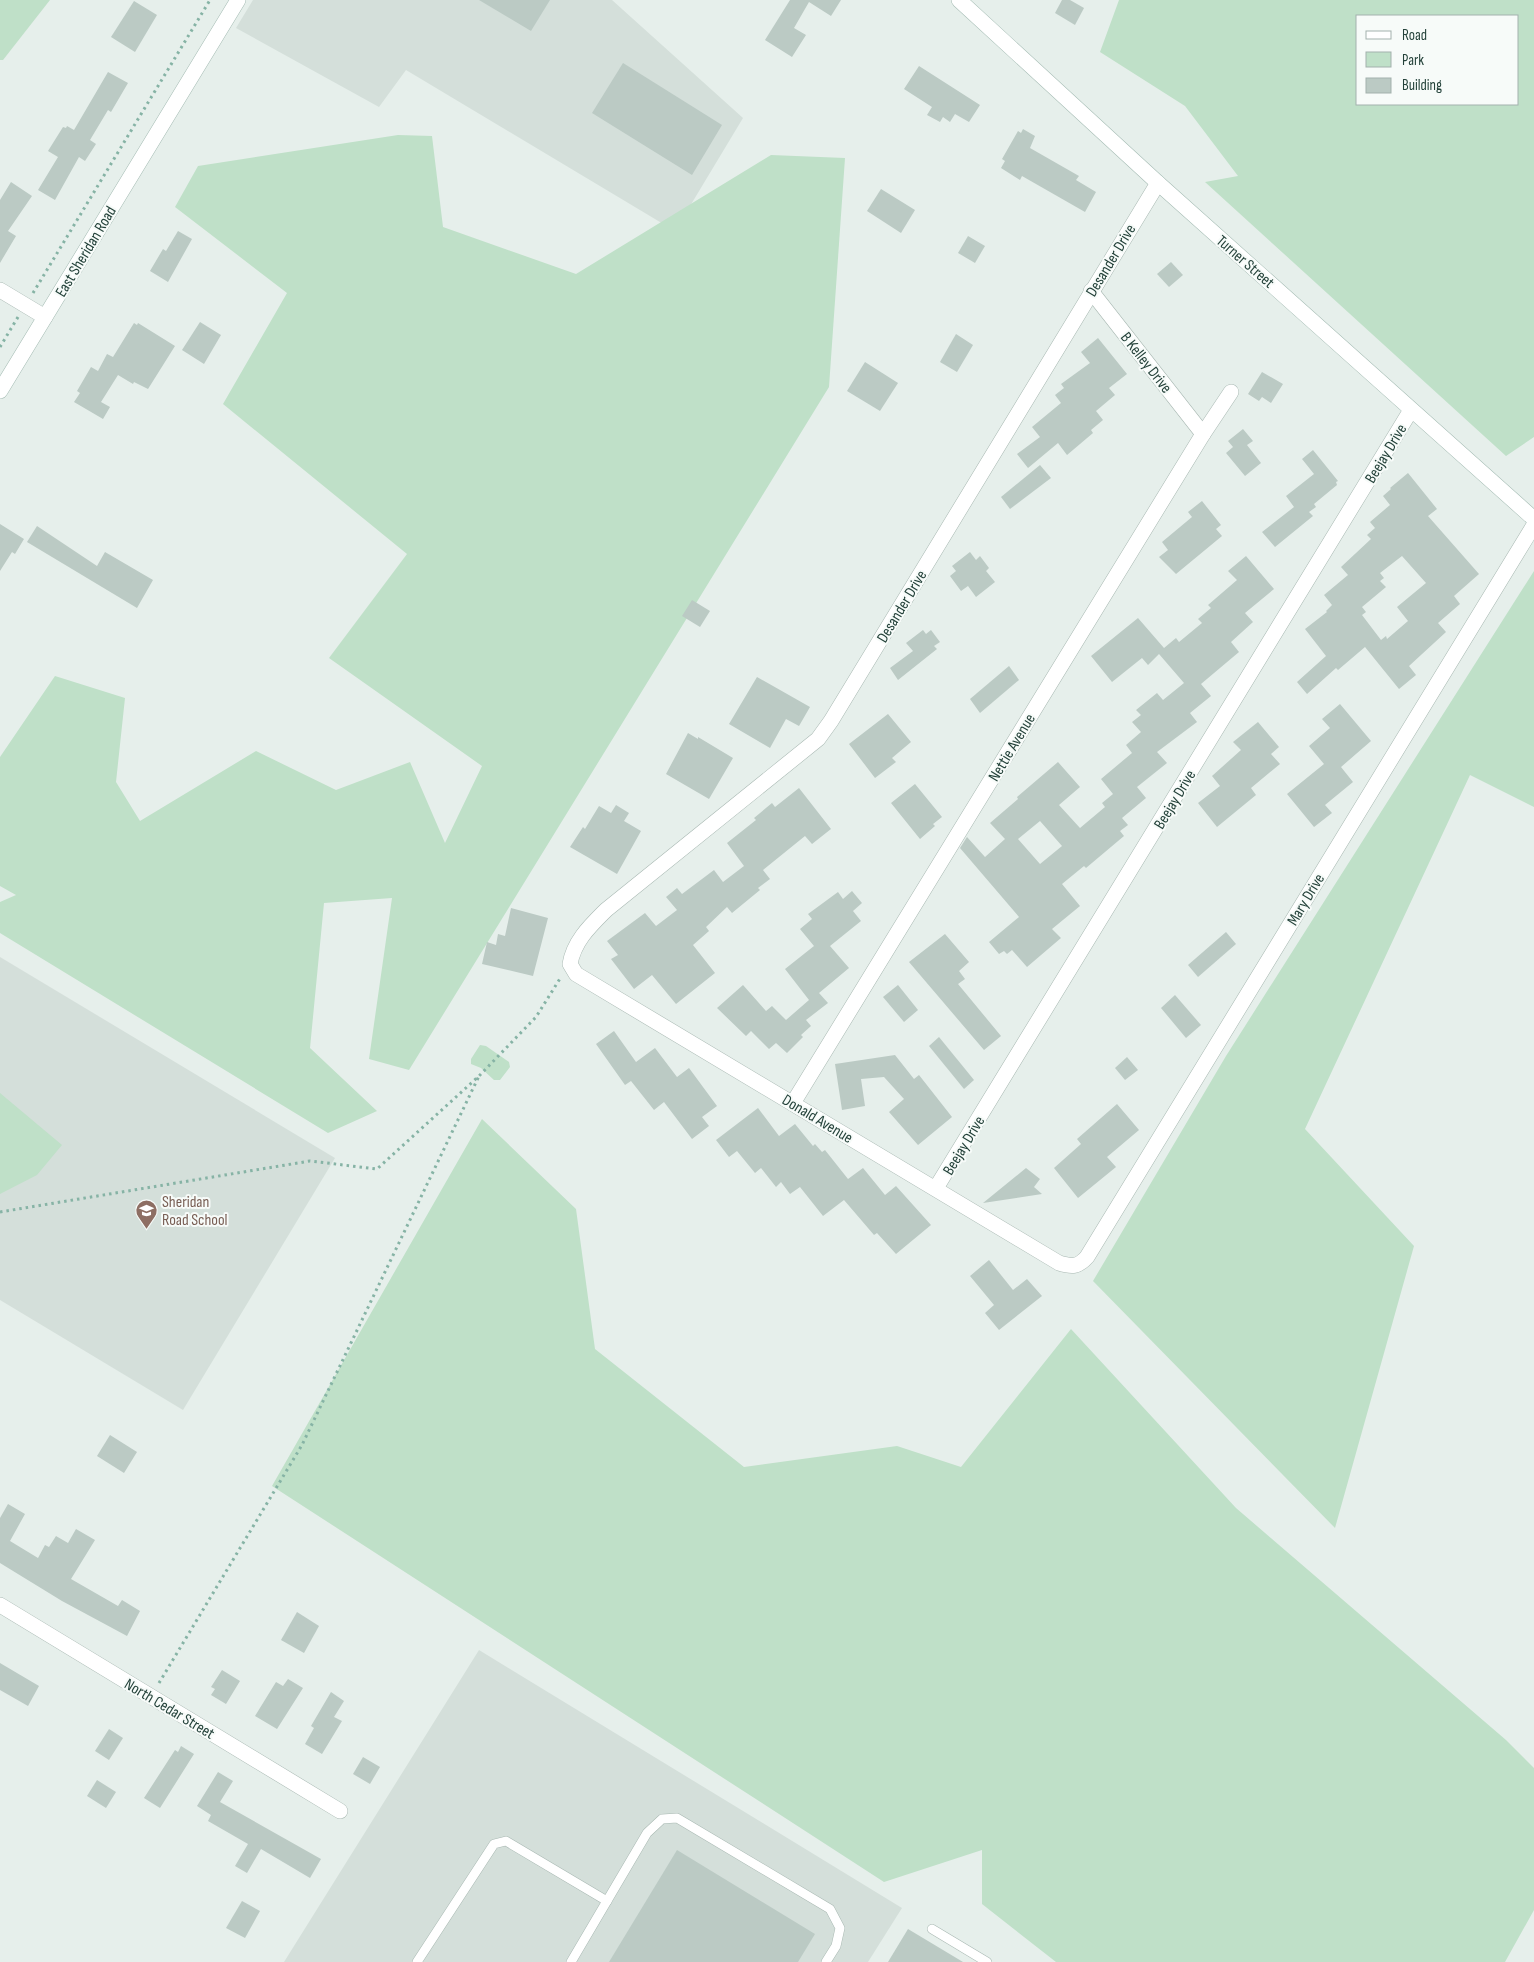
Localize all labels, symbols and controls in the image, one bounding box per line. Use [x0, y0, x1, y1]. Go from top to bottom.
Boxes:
legend [1356, 15, 1519, 105]
text: Road [1402, 26, 1427, 45]
text: Park [1402, 51, 1424, 70]
text: Building [1402, 76, 1442, 95]
street label: East Sheridan Road [52, 203, 121, 300]
street label: Desander Drive [1082, 221, 1140, 300]
street label: Turner Street [1212, 232, 1278, 293]
street label: B Kelley Drive [1116, 329, 1175, 397]
street label: Beejay Drive [1361, 421, 1411, 487]
street label: Desander Drive [873, 567, 931, 646]
street label: Nettie Avenue [985, 711, 1040, 785]
street label: Beejay Drive [1150, 767, 1200, 833]
street label: Mary Drive [1283, 870, 1329, 929]
street label: Donald Avenue [779, 1091, 856, 1148]
street label: Beejay Drive [939, 1113, 989, 1179]
place label: Sheridan Road School [162, 1193, 228, 1230]
school or university icon: Sheridan Road School [134, 1198, 158, 1229]
street label: North Cedar Street [121, 1675, 218, 1744]

